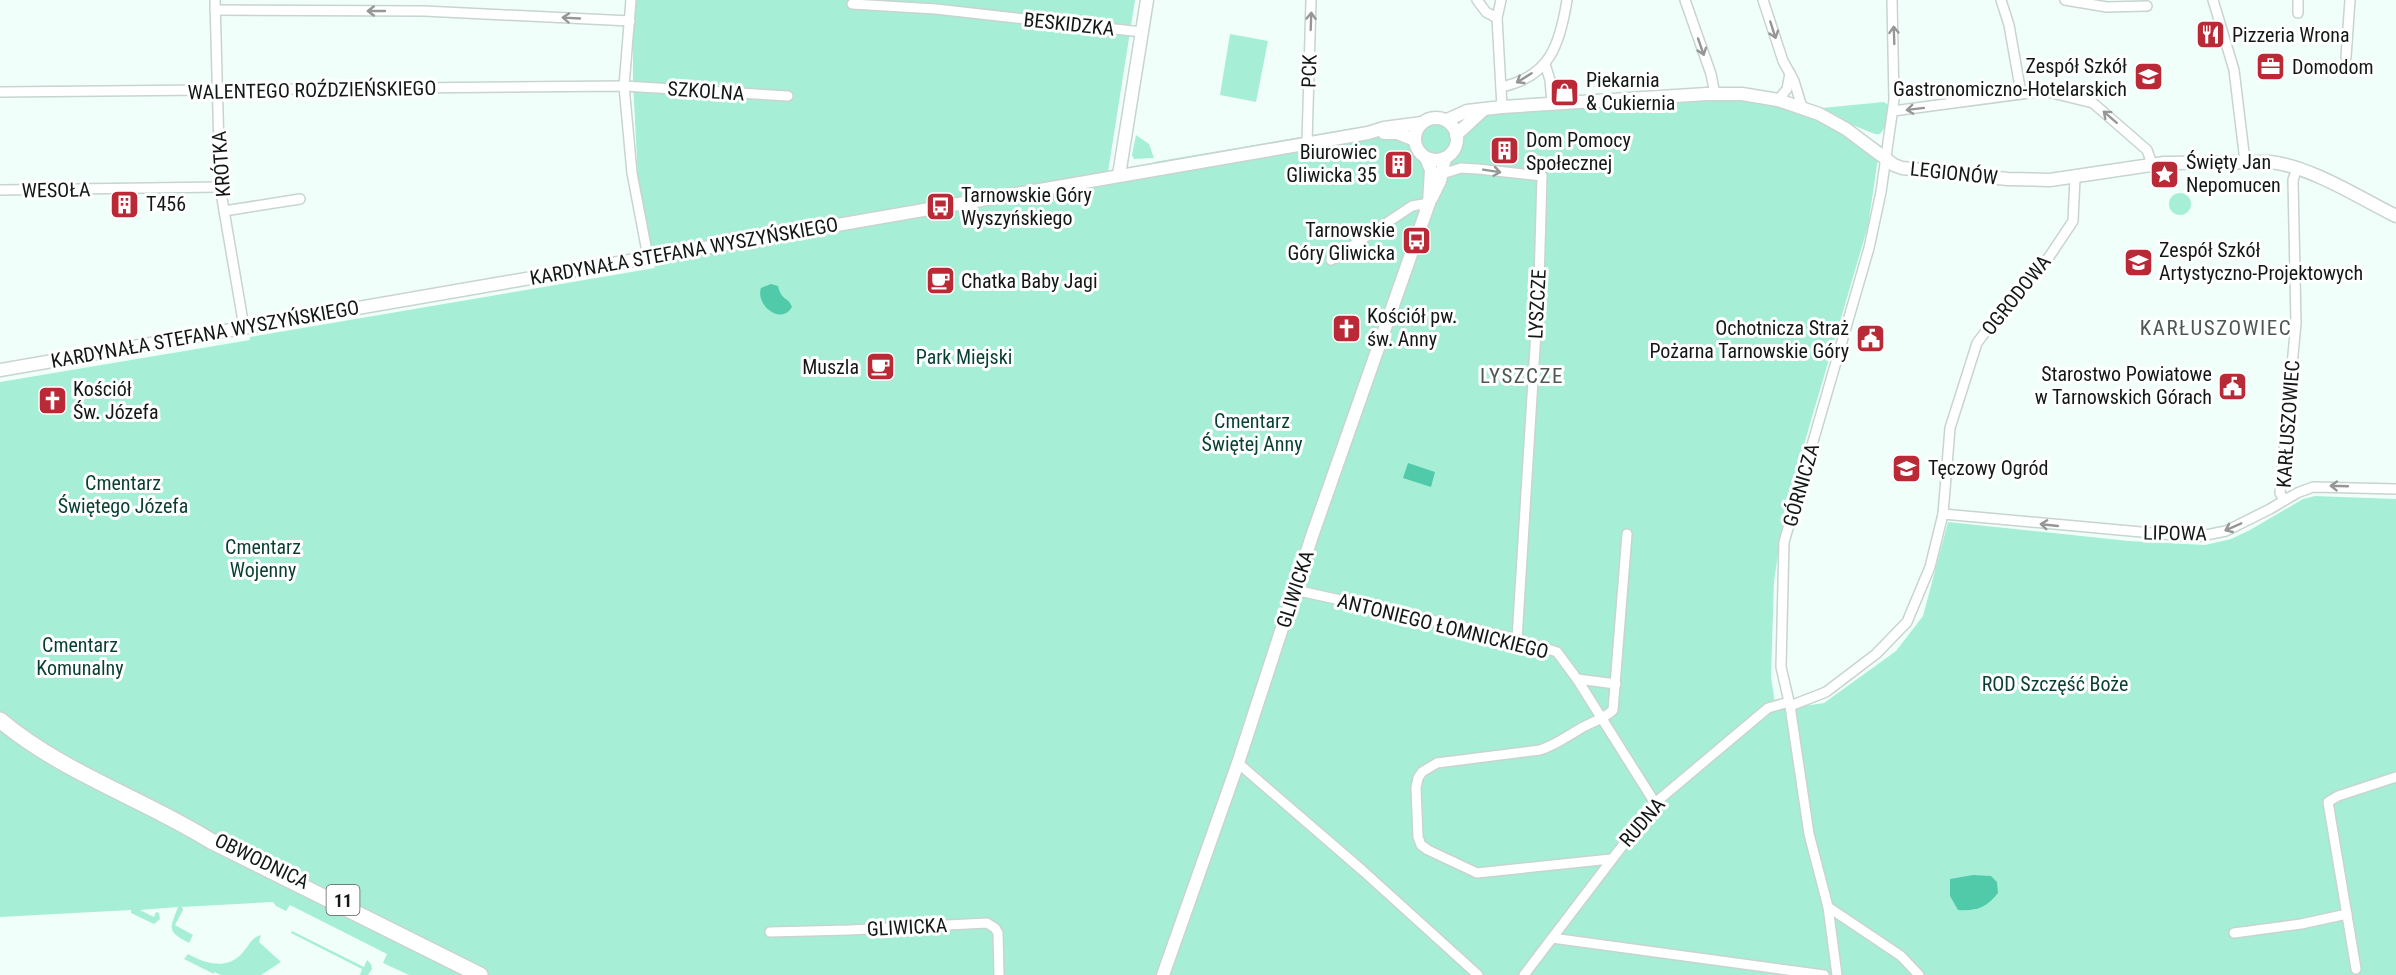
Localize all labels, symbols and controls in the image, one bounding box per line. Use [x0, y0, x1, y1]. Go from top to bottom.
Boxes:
one-way arrow [367, 5, 387, 17]
street label: BESKIDZKA [1022, 7, 1116, 41]
one-way arrow [1305, 12, 1316, 32]
one-way arrow [562, 13, 582, 24]
restaurant icon: Pizzeria Wrona [2195, 19, 2227, 51]
one-way arrow [1768, 20, 1779, 39]
place label: Pizzeria Wrona [2232, 23, 2350, 47]
one-way arrow [1888, 25, 1899, 45]
one-way arrow [1696, 37, 1707, 56]
office icon: Domodom [2255, 51, 2287, 83]
street label: PCK [1296, 54, 1322, 88]
place label: Zespół Szkół Gastronomiczno-Hotelarskich [1893, 54, 2127, 101]
place label: Domodom [2292, 55, 2374, 79]
school or university icon: Zespół Szkół Gastronomiczno-Hotelarskich [2132, 61, 2164, 93]
place label: Piekarnia & Cukiernia [1586, 68, 1675, 115]
one-way arrow [1516, 72, 1533, 84]
street label: WALENTEGO ROŹDZIEŃSKIEGO [188, 76, 436, 104]
street label: SZKOLNA [667, 76, 746, 106]
shop icon: Piekarnia & Cukiernia [1549, 76, 1581, 108]
one-way arrow [1905, 103, 1925, 114]
one-way arrow [2103, 110, 2118, 124]
place label: Dom Pomocy Społecznej [1526, 128, 1631, 175]
street label: KRÓTKA [207, 130, 235, 198]
building icon: Dom Pomocy Społecznej [1489, 135, 1521, 167]
place label: Biurowiec Gliwicka 35 [1286, 140, 1377, 187]
building icon: Biurowiec Gliwicka 35 [1382, 148, 1414, 180]
place label: Święty Jan Nepomucen [2186, 150, 2281, 197]
street label: LEGIONÓW [1909, 156, 1999, 190]
place icon: Święty Jan Nepomucen [2149, 158, 2181, 190]
one-way arrow [1481, 166, 1501, 177]
street label: WESOŁA [21, 177, 91, 203]
place label: Tarnowskie Góry Wyszyńskiego [961, 183, 1092, 230]
building icon: T456 [109, 188, 141, 220]
bus stop icon: Tarnowskie Góry Wyszyńskiego [924, 190, 956, 222]
place label: T456 [146, 192, 186, 216]
street label: KARDYNAŁA STEFANA WYSZYŃSKIEGO [528, 212, 840, 290]
place label: Tarnowskie Góry Gliwicka [1288, 218, 1395, 265]
bus stop icon: Tarnowskie Góry Gliwicka [1400, 225, 1432, 257]
place label: Zespół Szkół Artystyczno-Projektowych [2159, 238, 2363, 285]
school or university icon: Zespół Szkół Artystyczno-Projektowych [2122, 246, 2154, 278]
street label: OGRODOWA [1976, 250, 2056, 340]
cafe icon: Chatka Baby Jagi [924, 265, 956, 297]
street label: LYSZCZE [1523, 268, 1551, 340]
place label: Chatka Baby Jagi [961, 269, 1098, 293]
street label: KARDYNAŁA STEFANA WYSZYŃSKIEGO [49, 295, 361, 373]
place label: Kościół pw. św. Anny [1367, 304, 1457, 351]
church icon: Kościół pw. św. Anny [1330, 312, 1362, 344]
place label: Ochotnicza Straż Pożarna Tarnowskie Góry [1649, 316, 1849, 363]
district label: KARŁUSZOWIEC [2140, 316, 2292, 340]
public building icon: Ochotnicza Straż Pożarna Tarnowskie Góry [1854, 323, 1886, 355]
park label: Park Miejski [916, 345, 1012, 369]
cafe icon: Muszla [864, 351, 896, 383]
place label: Muszla [802, 355, 859, 379]
street label: KARŁUSZOWIEC [2272, 359, 2304, 489]
place label: Starostwo Powiatowe w Tarnowskich Górach [2035, 362, 2212, 409]
district label: LYSZCZE [1480, 364, 1564, 388]
public building icon: Starostwo Powiatowe w Tarnowskich Górach [2217, 370, 2249, 402]
place label: Kościół Św. Józefa [73, 377, 158, 424]
church icon: Kościół Św. Józefa [36, 385, 68, 417]
park label: Cmentarz Świętej Anny [1202, 409, 1302, 456]
street label: GÓRNICZA [1778, 440, 1824, 529]
school or university icon: Tęczowy Ogród [1891, 452, 1923, 484]
place label: Tęczowy Ogród [1928, 456, 2048, 480]
park label: Cmentarz Świętego Józefa [58, 471, 188, 518]
one-way arrow [2329, 481, 2349, 492]
one-way arrow [2040, 519, 2060, 530]
street label: LIPOWA [2143, 520, 2208, 546]
one-way arrow [2224, 522, 2242, 534]
park label: Cmentarz Wojenny [225, 535, 301, 582]
street label: GLIWICKA [1271, 547, 1319, 631]
street label: ANTONIEGO ŁOMNICKIEGO [1335, 588, 1551, 664]
park label: Cmentarz Komunalny [36, 633, 124, 680]
park label: ROD Szczęść Boże [1982, 672, 2128, 696]
street label: RUDNA [1614, 792, 1670, 852]
street label: OBWODNICA [211, 828, 313, 894]
road number: 11 [326, 885, 360, 915]
street label: GLIWICKA [866, 913, 948, 941]

